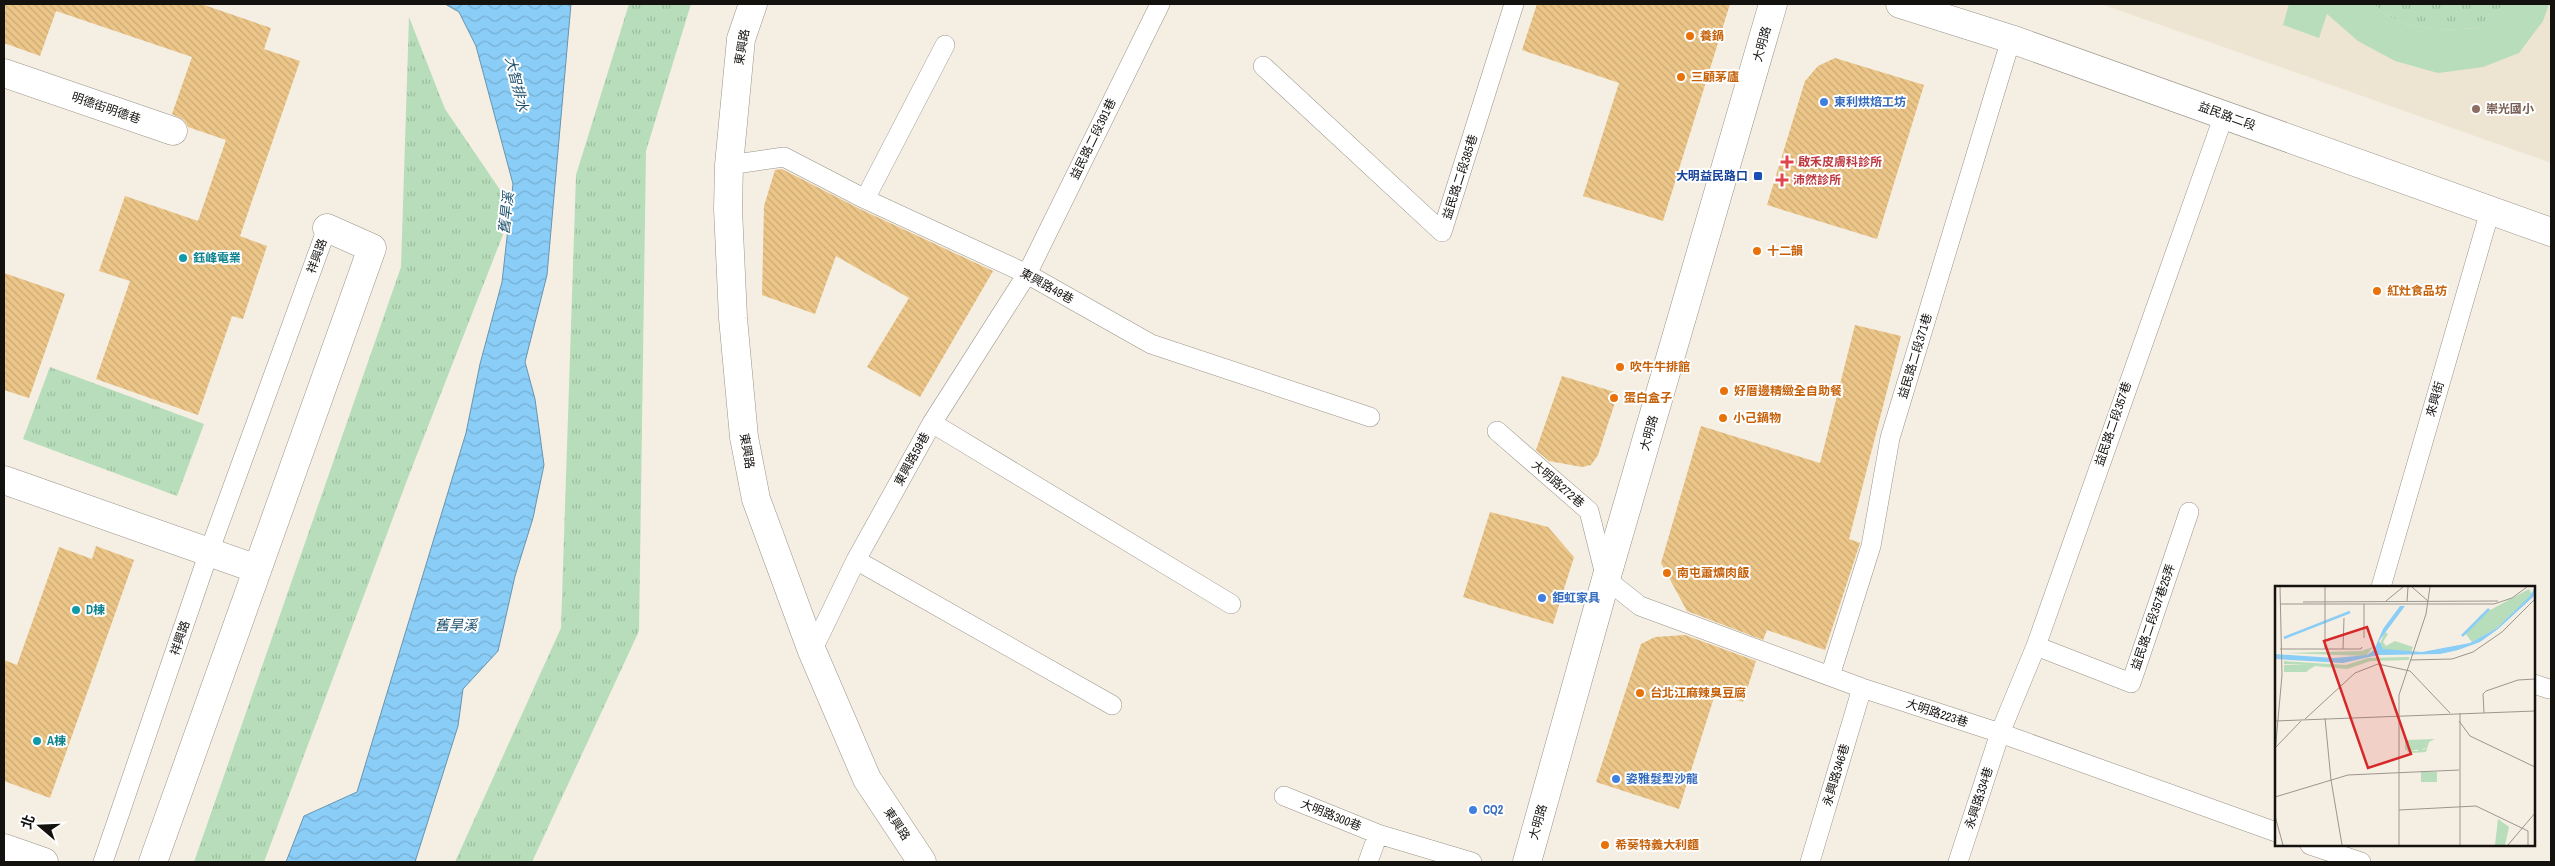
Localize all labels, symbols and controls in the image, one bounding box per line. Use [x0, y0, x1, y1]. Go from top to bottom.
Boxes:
street label: 大明路 [1749, 24, 1775, 64]
street label: 東興路 [731, 28, 753, 66]
place label: 養鍋 [1700, 28, 1724, 44]
marker: 養鍋 [1684, 30, 1696, 42]
water label: 大智排水 [501, 55, 533, 114]
place label: 三顧茅廬 [1691, 69, 1739, 85]
marker: 三顧茅廬 [1675, 71, 1687, 83]
street label: 明德街明德巷 [69, 89, 143, 127]
place label: 東利烘焙工坊 [1834, 94, 1906, 110]
street label: 益民路二段391巷 [1066, 96, 1120, 182]
marker: 東利烘焙工坊 [1818, 96, 1830, 108]
street label: 益民路二段 [2196, 98, 2258, 134]
place label: 崇光國小 [2486, 101, 2534, 117]
marker: 崇光國小 [2470, 103, 2482, 115]
street label: 益民路二段385巷 [1439, 132, 1481, 222]
place label: 啟禾皮膚科診所 [1798, 154, 1882, 170]
marker: 啟禾皮膚科診所 [1780, 155, 1794, 169]
place label: 大明益民路口 [1676, 168, 1748, 184]
marker: 大明益民路口 [1752, 170, 1764, 182]
place label: 沛然診所 [1793, 172, 1841, 188]
marker: 沛然診所 [1775, 173, 1789, 187]
water label: 舊旱溪 [495, 189, 518, 235]
street label: 祥興路 [303, 236, 331, 276]
place label: 十二韻 [1767, 243, 1803, 259]
marker: 十二韻 [1751, 245, 1763, 257]
place label: 鈺峰電業 [193, 250, 241, 266]
marker: 鈺峰電業 [177, 252, 189, 264]
street label: 東興路49巷 [1017, 265, 1077, 307]
place label: 紅灶食品坊 [2387, 283, 2447, 299]
marker: 紅灶食品坊 [2371, 285, 2383, 297]
street label: 益民路二段371巷 [1894, 311, 1936, 401]
place label: 吹牛牛排館 [1630, 359, 1690, 375]
marker: 吹牛牛排館 [1614, 361, 1626, 373]
street label: 來興街 [2422, 379, 2448, 419]
street label: 益民路二段357巷 [2091, 380, 2135, 468]
place label: 好厝邊精緻全自助餐 [1734, 383, 1842, 399]
marker: 好厝邊精緻全自助餐 [1718, 385, 1730, 397]
place label: 蛋白盒子 [1624, 390, 1672, 406]
marker: 蛋白盒子 [1608, 392, 1620, 404]
place label: 小己鍋物 [1733, 410, 1781, 426]
marker: 小己鍋物 [1717, 412, 1729, 424]
street label: 大明路 [1636, 413, 1662, 453]
street label: 東興路59巷 [891, 429, 933, 489]
street label: 東興路 [736, 432, 758, 470]
street label: 大明路272巷 [1528, 457, 1588, 511]
street label: 益民路二段357巷25弄 [2127, 562, 2179, 672]
place label: 南屯蕭爌肉飯 [1677, 565, 1750, 581]
marker: 南屯蕭爌肉飯 [1661, 567, 1673, 579]
inset map [2275, 586, 2535, 846]
place label: 鉅虹家具 [1552, 590, 1600, 606]
marker: 鉅虹家具 [1536, 592, 1548, 604]
place label: D棟 [86, 602, 105, 618]
marker: D棟 [70, 604, 82, 616]
water label: 舊旱溪 [435, 616, 479, 634]
street label: 祥興路 [167, 618, 193, 658]
place label: 台北江麻辣臭豆腐 [1650, 685, 1746, 701]
marker: 台北江麻辣臭豆腐 [1634, 687, 1646, 699]
street label: 大明路223巷 [1904, 695, 1970, 731]
place label: A棟 [47, 733, 66, 749]
marker: A棟 [31, 735, 43, 747]
street label: 永興路346巷 [1819, 742, 1853, 808]
street label: 永興路334巷 [1961, 765, 1997, 831]
place label: 姿雅髮型沙龍 [1626, 771, 1698, 787]
marker: 姿雅髮型沙龍 [1610, 773, 1622, 785]
street label: 大明路300巷 [1298, 796, 1364, 834]
north arrow [15, 801, 65, 851]
place label: CQ2 [1483, 802, 1504, 818]
street label: 大明路 [1525, 802, 1551, 842]
marker: CQ2 [1467, 804, 1479, 816]
street label: 東興路 [880, 805, 914, 843]
text: 北 [17, 812, 38, 831]
place label: 希葵特義大利麵 [1615, 837, 1699, 853]
marker: 希葵特義大利麵 [1599, 839, 1611, 851]

